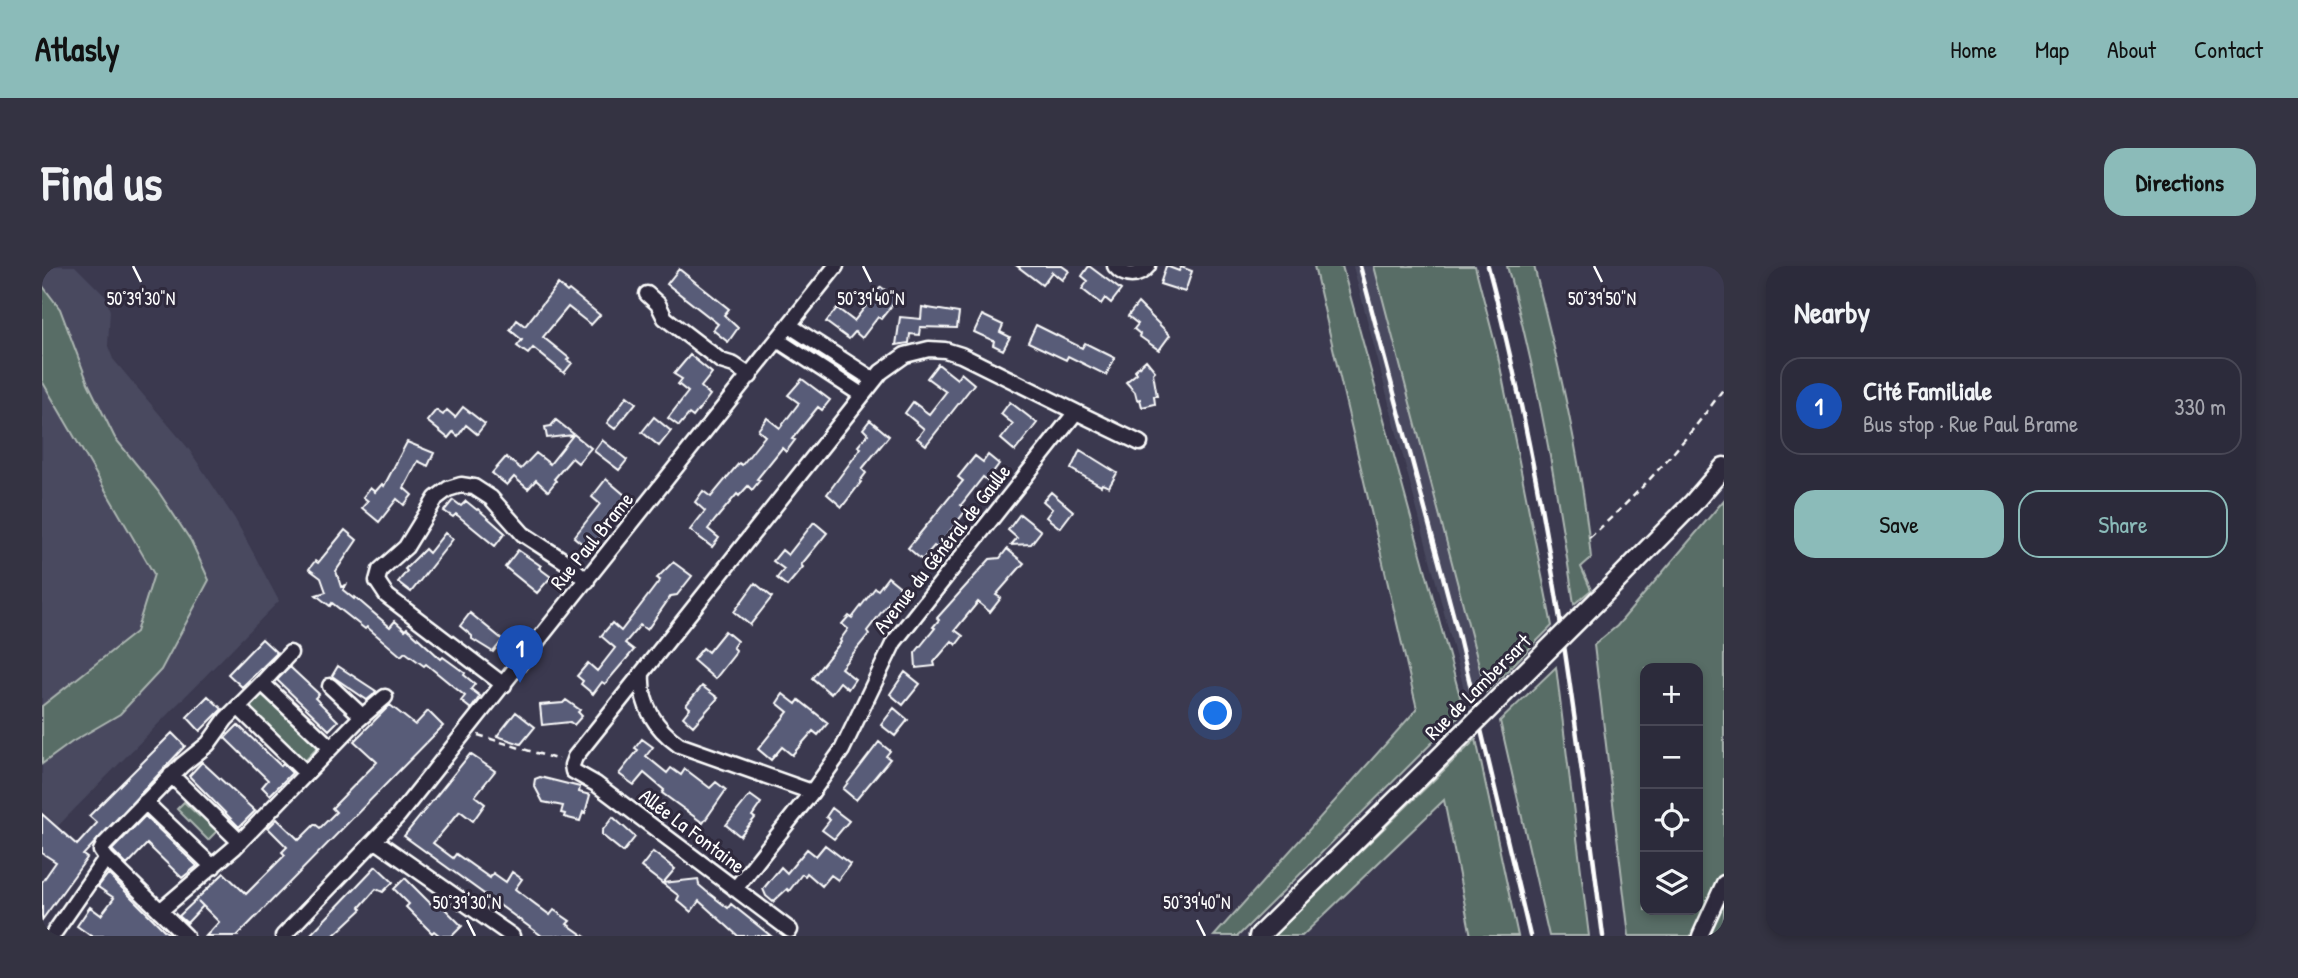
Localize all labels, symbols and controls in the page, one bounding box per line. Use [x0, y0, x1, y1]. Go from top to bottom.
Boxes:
text: Atlasly [35, 27, 120, 71]
text: Home [1950, 33, 1997, 65]
text: Map [2035, 33, 2069, 65]
text: About [2107, 33, 2156, 65]
text: Contact [2194, 33, 2263, 65]
button: Directions [2104, 148, 2256, 216]
text: Find us [42, 149, 162, 215]
text: 50°39'30"N [107, 286, 175, 311]
text: 50°39'40"N [837, 286, 905, 311]
text: 50°39'50"N [1568, 286, 1636, 311]
text: Nearby [1794, 292, 1870, 332]
text: Cité Familiale [1863, 373, 1992, 408]
text: 1 [1815, 391, 1823, 422]
text: 330 m [2174, 391, 2226, 422]
text: Bus stop · Rue Paul Brame [1863, 408, 2078, 439]
street label: Avenue du Général de Gaulle [866, 458, 1017, 640]
street label: Rue Paul Brame [543, 486, 640, 596]
button: Save [1794, 490, 2004, 558]
button: Share [2018, 490, 2228, 558]
pin: 1 [497, 625, 543, 683]
street label: Rue de Lambersart [1418, 627, 1538, 746]
map controls [1640, 663, 1703, 915]
button: + [1640, 663, 1703, 726]
your location [1198, 696, 1232, 730]
button: − [1640, 726, 1703, 789]
street label: Allée La Fontaine [633, 781, 751, 880]
button: locate [1640, 789, 1703, 852]
button: layers [1640, 852, 1703, 915]
text: 50°39'30"N [433, 890, 501, 915]
text: 50°39'40"N [1163, 890, 1231, 915]

